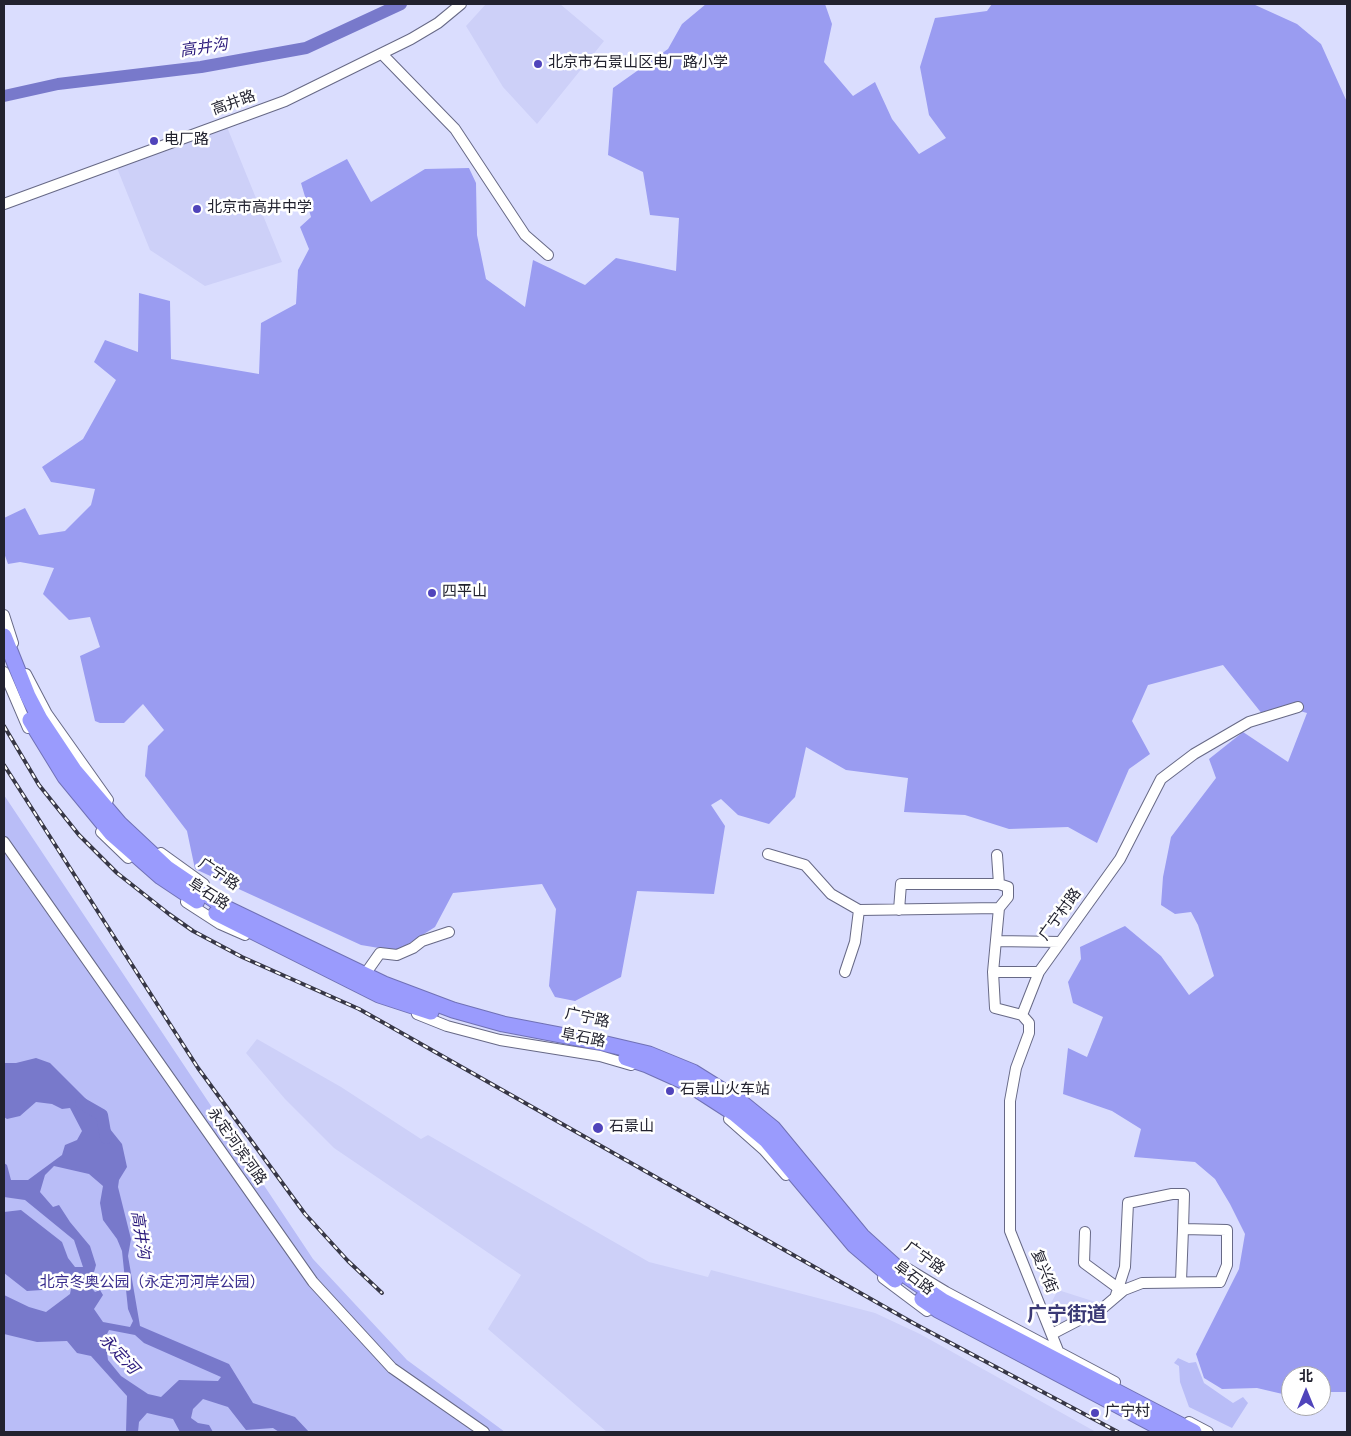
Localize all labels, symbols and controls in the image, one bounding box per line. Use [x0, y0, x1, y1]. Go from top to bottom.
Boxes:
water label: 高井沟 [179, 36, 229, 62]
place label: 北京市石景山区电厂路小学 [548, 55, 728, 73]
marker: 北京市石景山区电厂路小学 [532, 58, 544, 70]
street label: 高井路 [210, 88, 258, 120]
place label: 电厂路 [164, 132, 209, 150]
marker: 电厂路 [148, 135, 160, 147]
place label: 北京市高井中学 [207, 200, 312, 218]
marker: 北京市高井中学 [191, 203, 203, 215]
place label: 四平山 [442, 584, 487, 602]
marker: 四平山 [426, 587, 438, 599]
street label: 广宁路 [194, 855, 242, 895]
street label: 阜石路 [184, 875, 232, 915]
street label: 广宁村路 [1036, 885, 1086, 945]
street label: 广宁路 [563, 1006, 611, 1032]
street label: 阜石路 [559, 1026, 607, 1052]
place label: 石景山火车站 [680, 1082, 770, 1100]
marker: 石景山火车站 [664, 1085, 676, 1097]
street label: 永定河滨河路 [203, 1105, 269, 1189]
place label: 石景山 [609, 1119, 654, 1137]
marker: 石景山 [591, 1121, 605, 1135]
water label: 高井沟 [126, 1210, 152, 1260]
street label: 广宁路 [900, 1239, 948, 1279]
street label: 复兴街 [1026, 1248, 1060, 1296]
street label: 阜石路 [890, 1258, 936, 1300]
park label: 北京冬奥公园（永定河河岸公园） [40, 1275, 264, 1293]
district label: 广宁街道 [1027, 1305, 1107, 1329]
water label: 永定河 [95, 1331, 141, 1379]
north arrow [1281, 1366, 1331, 1416]
text: 北 [1299, 1367, 1313, 1387]
place label: 广宁村 [1105, 1404, 1150, 1422]
marker: 广宁村 [1089, 1407, 1101, 1419]

